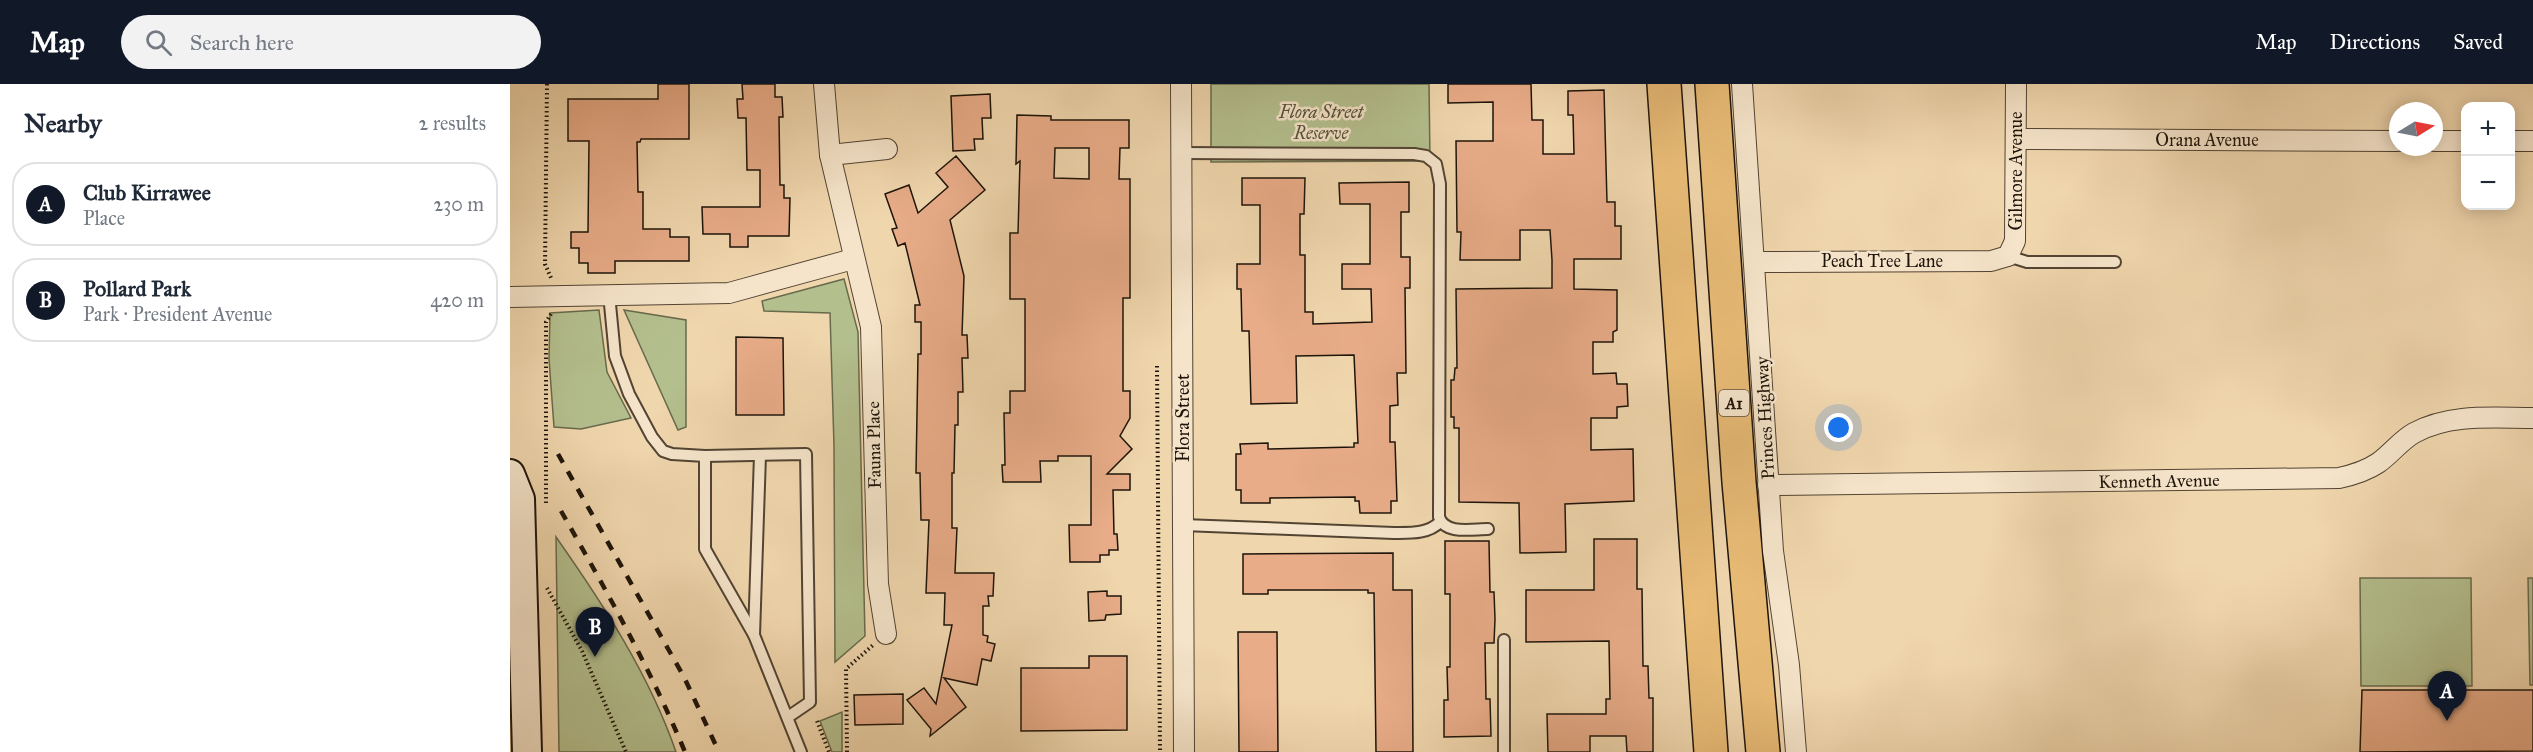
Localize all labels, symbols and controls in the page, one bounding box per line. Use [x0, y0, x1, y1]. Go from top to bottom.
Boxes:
search box [121, 15, 541, 69]
text: Map [30, 25, 85, 60]
icon: search [142, 26, 175, 59]
text: Search here [190, 29, 294, 56]
text: Map [2256, 29, 2297, 55]
text: Directions [2330, 29, 2420, 55]
text: Saved [2453, 29, 2503, 55]
park label: Flora Street Reserve [1278, 101, 1364, 144]
north arrow [2389, 102, 2443, 156]
map controls [2461, 102, 2515, 210]
button: + [2461, 102, 2515, 156]
text: Nearby [24, 107, 102, 139]
text: 2 results [418, 111, 486, 135]
street label: Gilmore Avenue [2005, 111, 2027, 231]
street label: Orana Avenue [2155, 129, 2259, 151]
button: − [2461, 156, 2515, 210]
text: Club Kirrawee [83, 179, 211, 206]
text: A [39, 192, 52, 216]
text: 230 m [433, 192, 484, 216]
text: Place [83, 206, 125, 230]
street label: Peach Tree Lane [1821, 250, 1943, 272]
text: Pollard Park [83, 275, 191, 302]
text: B [39, 288, 52, 312]
text: 420 m [430, 288, 484, 312]
text: Park · President Avenue [83, 302, 272, 326]
street label: Princes Highway [1751, 355, 1780, 480]
street label: Flora Street [1172, 373, 1194, 462]
road number: A1 [1719, 390, 1749, 416]
street label: Fauna Place [862, 401, 886, 489]
your location [1824, 413, 1853, 442]
street label: Kenneth Avenue [2098, 469, 2220, 493]
pin: B [576, 608, 614, 657]
pin: A [2428, 672, 2466, 721]

